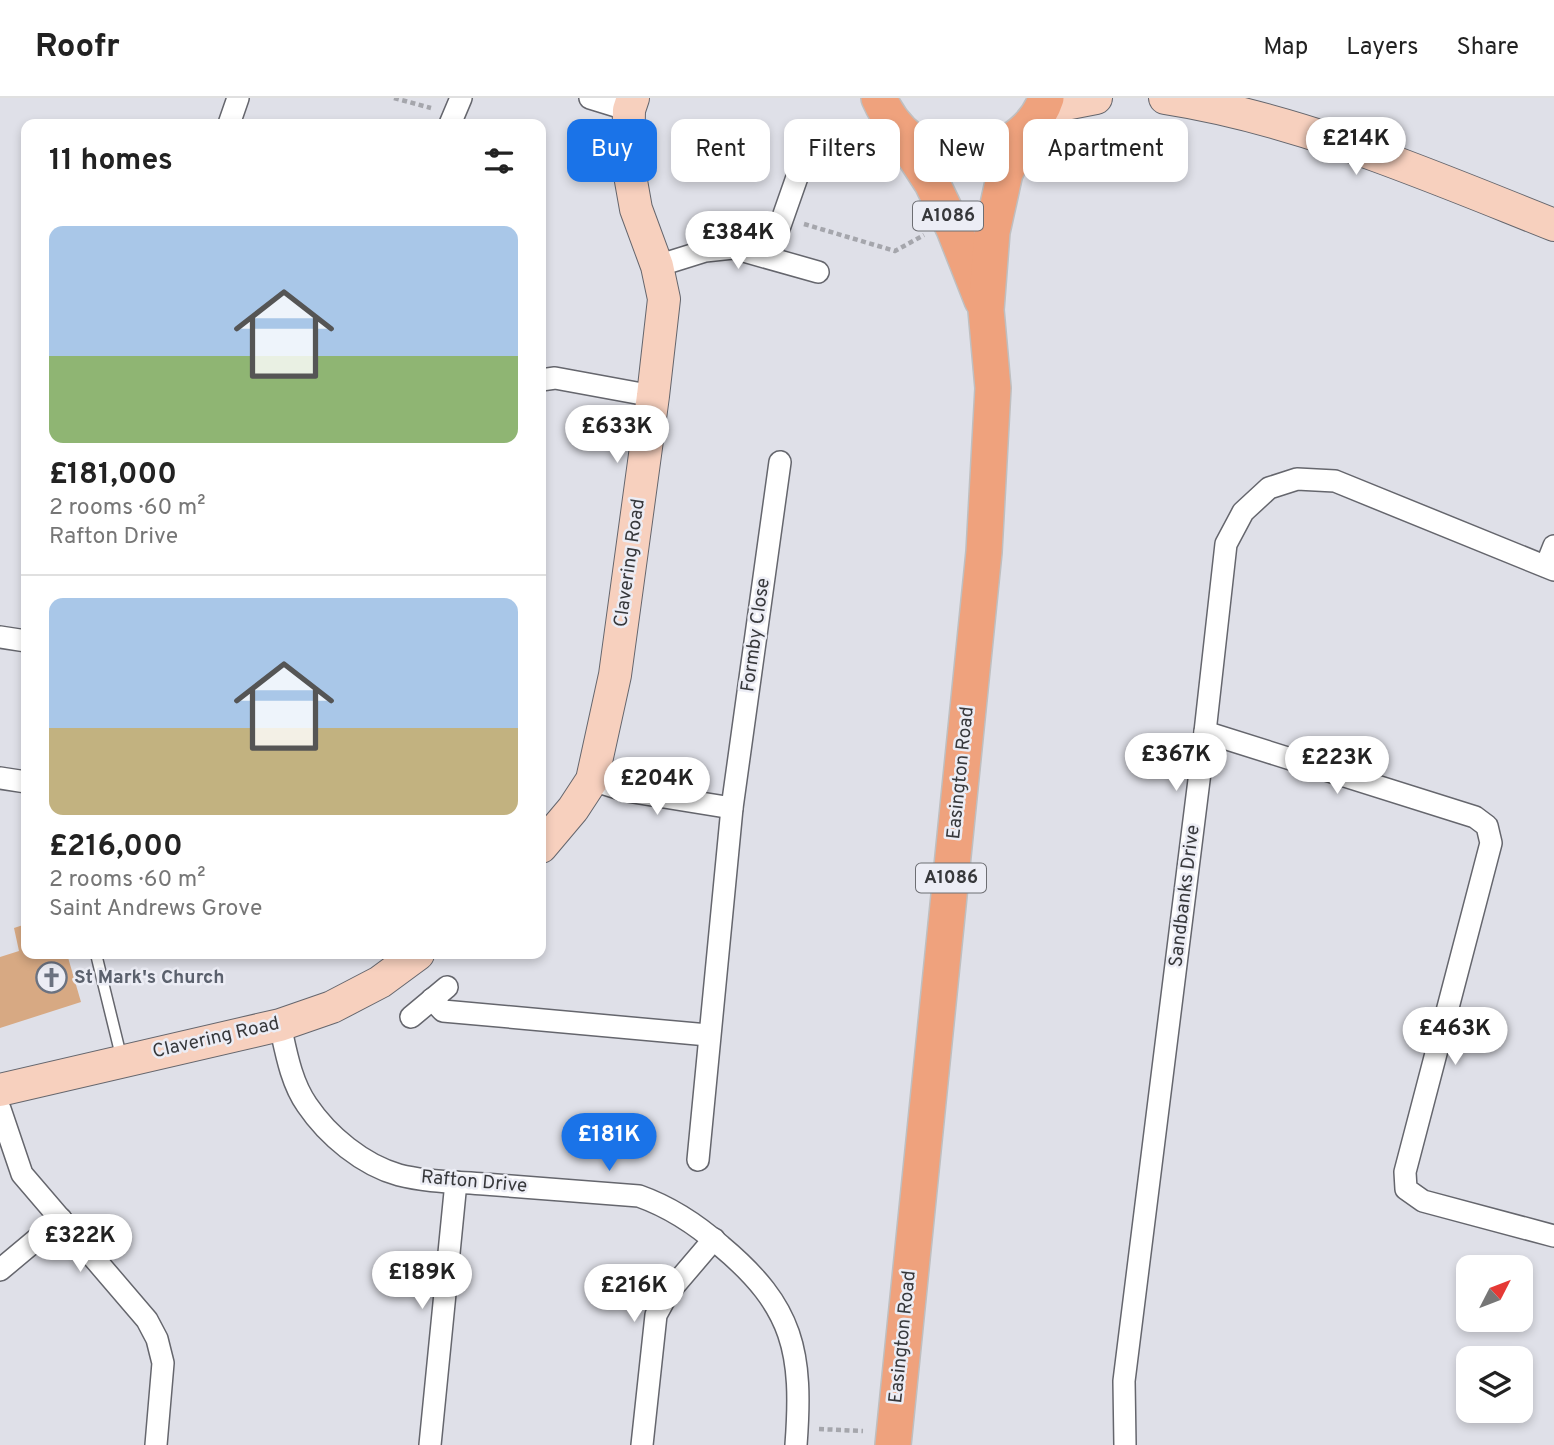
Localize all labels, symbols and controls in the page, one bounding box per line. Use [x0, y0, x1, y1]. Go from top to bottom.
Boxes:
text: Roofr [35, 27, 120, 69]
text: Map [1263, 33, 1308, 63]
text: Layers [1346, 33, 1418, 63]
text: Share [1456, 33, 1519, 63]
pin: £214K [1307, 118, 1405, 177]
chip: Buy [567, 119, 657, 182]
chip: Rent [671, 119, 770, 182]
chip: Filters [784, 119, 900, 182]
chip: New [914, 119, 1009, 182]
chip: Apartment [1023, 119, 1188, 182]
text: £214K [1322, 125, 1390, 154]
icon: filters [480, 142, 518, 180]
text: 11 homes [49, 143, 173, 180]
road number: A1086 [913, 202, 983, 230]
pin: £384K [689, 212, 787, 271]
text: £384K [701, 219, 775, 248]
icon: home [221, 271, 347, 397]
pin: £633K [568, 406, 666, 465]
text: £633K [581, 413, 653, 442]
text: £181,000 [49, 457, 177, 494]
text: 2 rooms · 60 m² [49, 494, 206, 523]
street label: Clavering Road [609, 497, 651, 629]
text: Rafton Drive [49, 523, 178, 552]
street label: Formby Close [736, 576, 776, 694]
icon: home [221, 643, 347, 769]
street label: Easington Road [942, 705, 980, 841]
pin: £367K [1127, 734, 1225, 793]
pin: £223K [1288, 736, 1386, 796]
text: £367K [1141, 741, 1211, 770]
text: £223K [1301, 744, 1373, 773]
pin: £204K [608, 758, 706, 817]
text: £204K [620, 765, 694, 794]
street label: Sandbanks Drive [1164, 823, 1206, 969]
text: £216,000 [49, 829, 183, 866]
road number: A1086 [916, 864, 986, 892]
text: 2 rooms · 60 m² [49, 866, 206, 895]
text: Saint Andrews Grove [49, 895, 262, 924]
church icon: St Mark's Church [34, 961, 68, 995]
place label: St Mark's Church [74, 966, 225, 990]
pin: £463K [1406, 1007, 1504, 1067]
street label: Clavering Road [150, 1012, 282, 1064]
text: £463K [1419, 1015, 1491, 1044]
pin: £181K [560, 1114, 658, 1173]
text: £181K [578, 1121, 640, 1150]
street label: Rafton Drive [420, 1165, 528, 1199]
pin: £322K [31, 1214, 129, 1274]
text: £322K [44, 1222, 116, 1251]
pin: £189K [373, 1252, 471, 1311]
north arrow [1456, 1255, 1533, 1332]
map controls [1456, 1255, 1533, 1423]
text: £189K [388, 1259, 456, 1288]
pin: £216K [585, 1264, 683, 1324]
street label: Easington Road [884, 1269, 922, 1405]
text: £216K [600, 1272, 668, 1301]
button: layers [1456, 1346, 1533, 1423]

